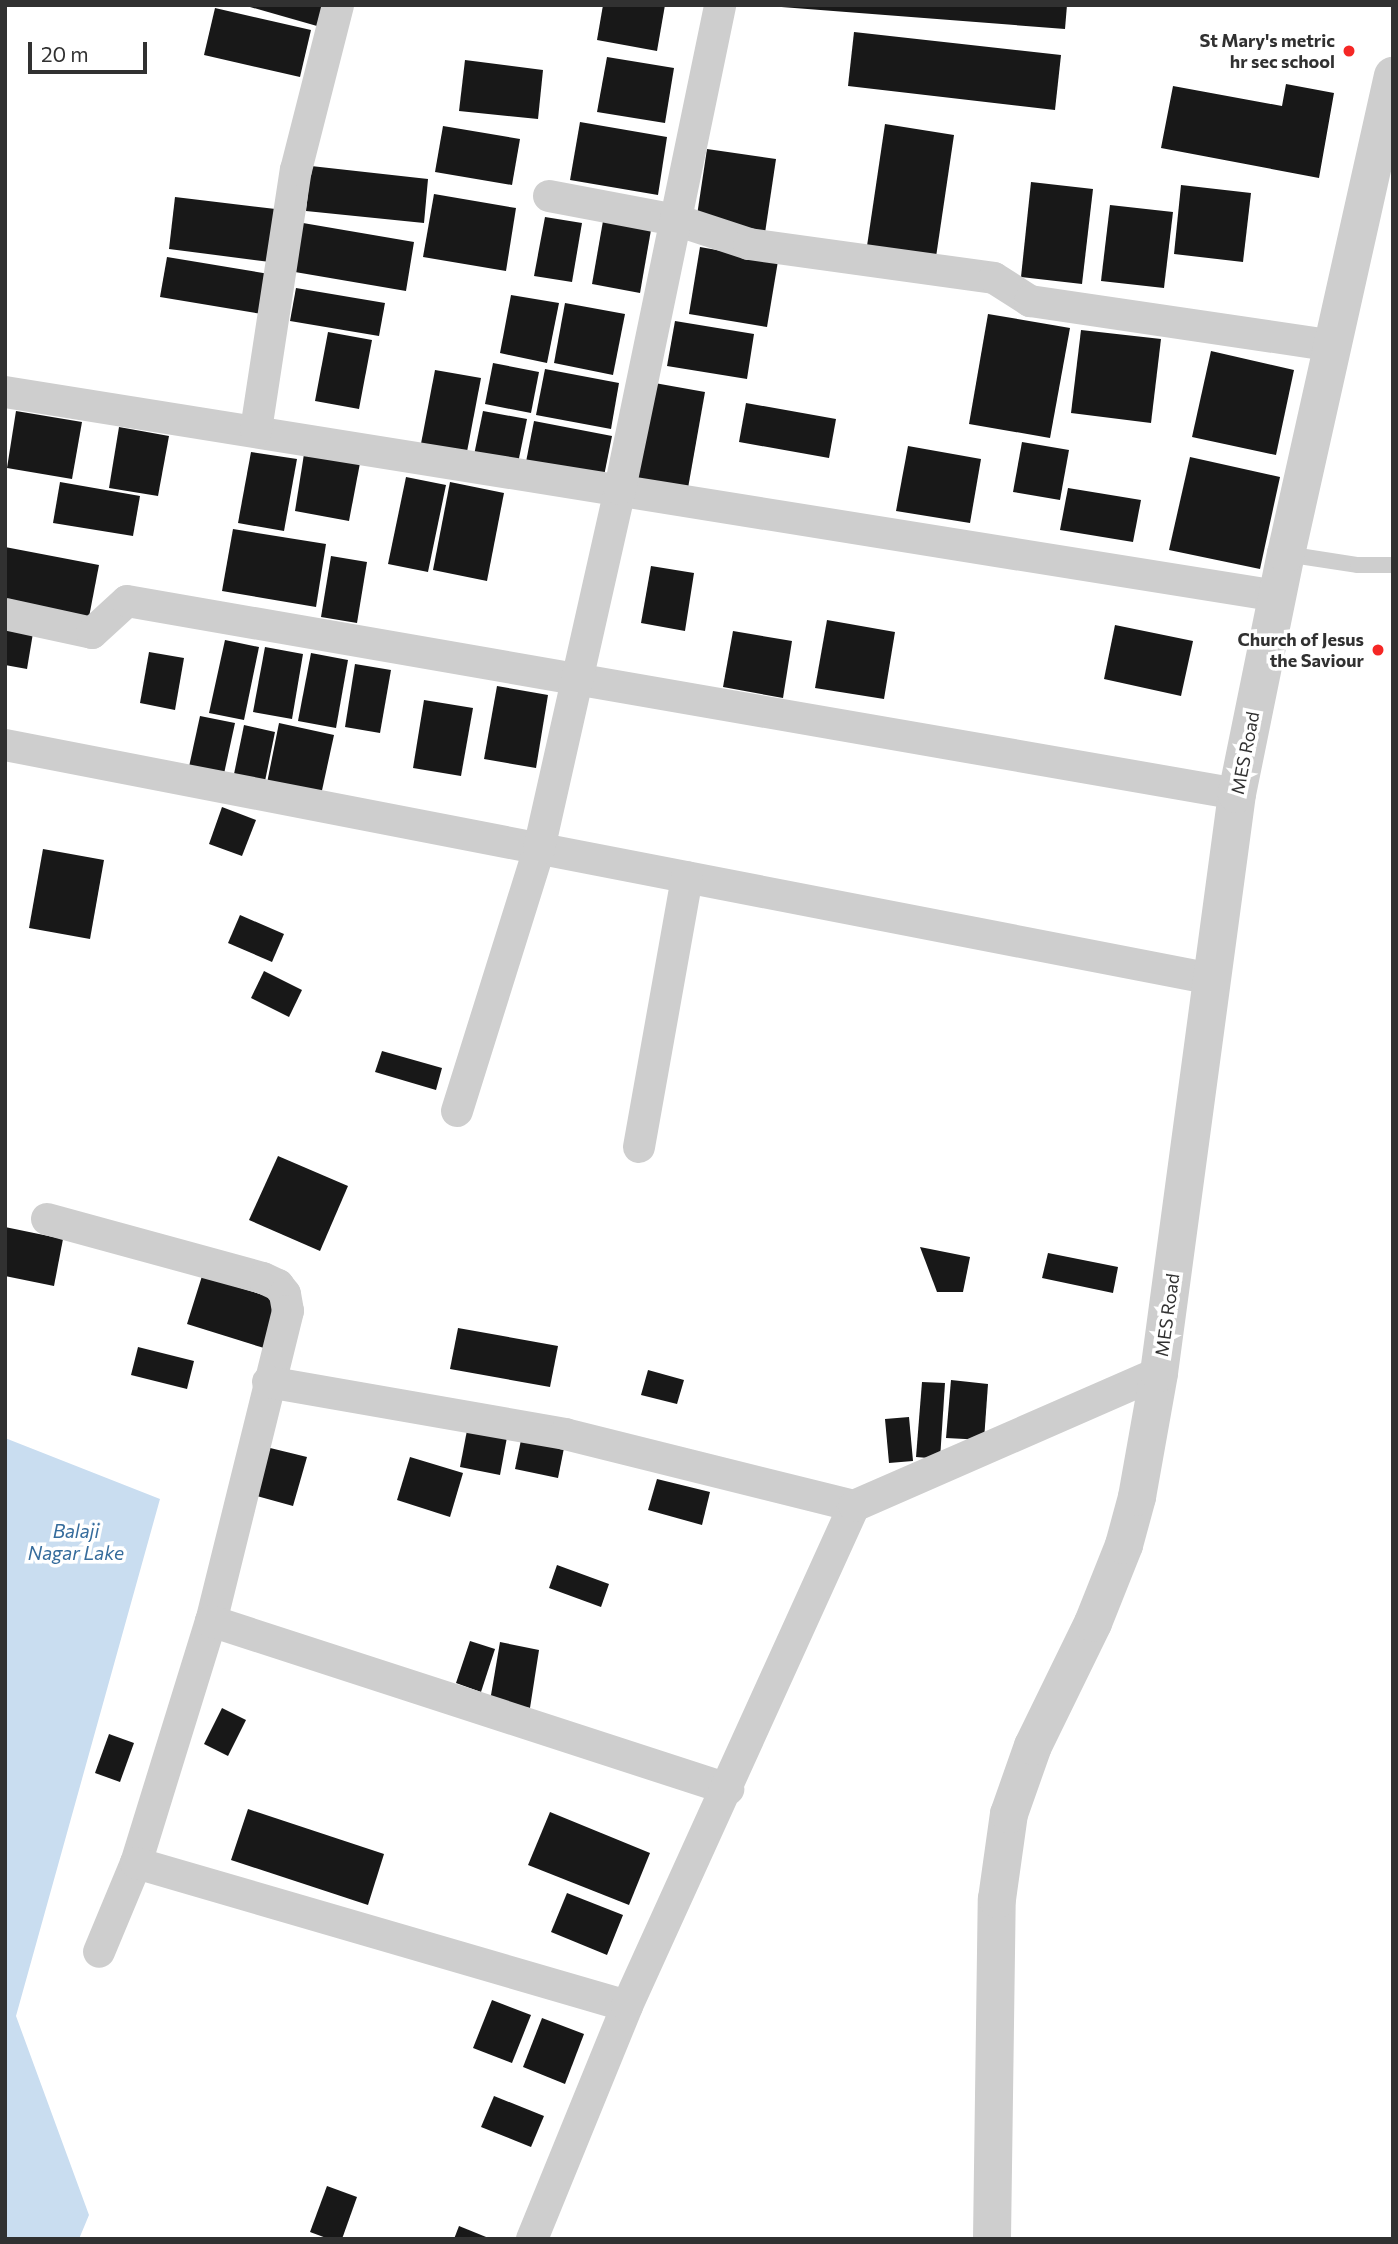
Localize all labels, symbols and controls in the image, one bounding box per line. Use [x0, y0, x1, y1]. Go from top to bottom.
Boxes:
scale bar [32, 28, 150, 72]
place label: St Mary's metric hr sec school [1200, 30, 1335, 72]
text: 20 m [41, 41, 89, 66]
marker: St Mary's metric hr sec school [1341, 43, 1357, 59]
place label: Church of Jesus the Saviour [1237, 629, 1364, 672]
marker: Church of Jesus the Saviour [1370, 642, 1386, 658]
street label: MES Road [1226, 710, 1264, 796]
street label: MES Road [1150, 1272, 1184, 1358]
water label: Balaji Nagar Lake [28, 1520, 124, 1564]

